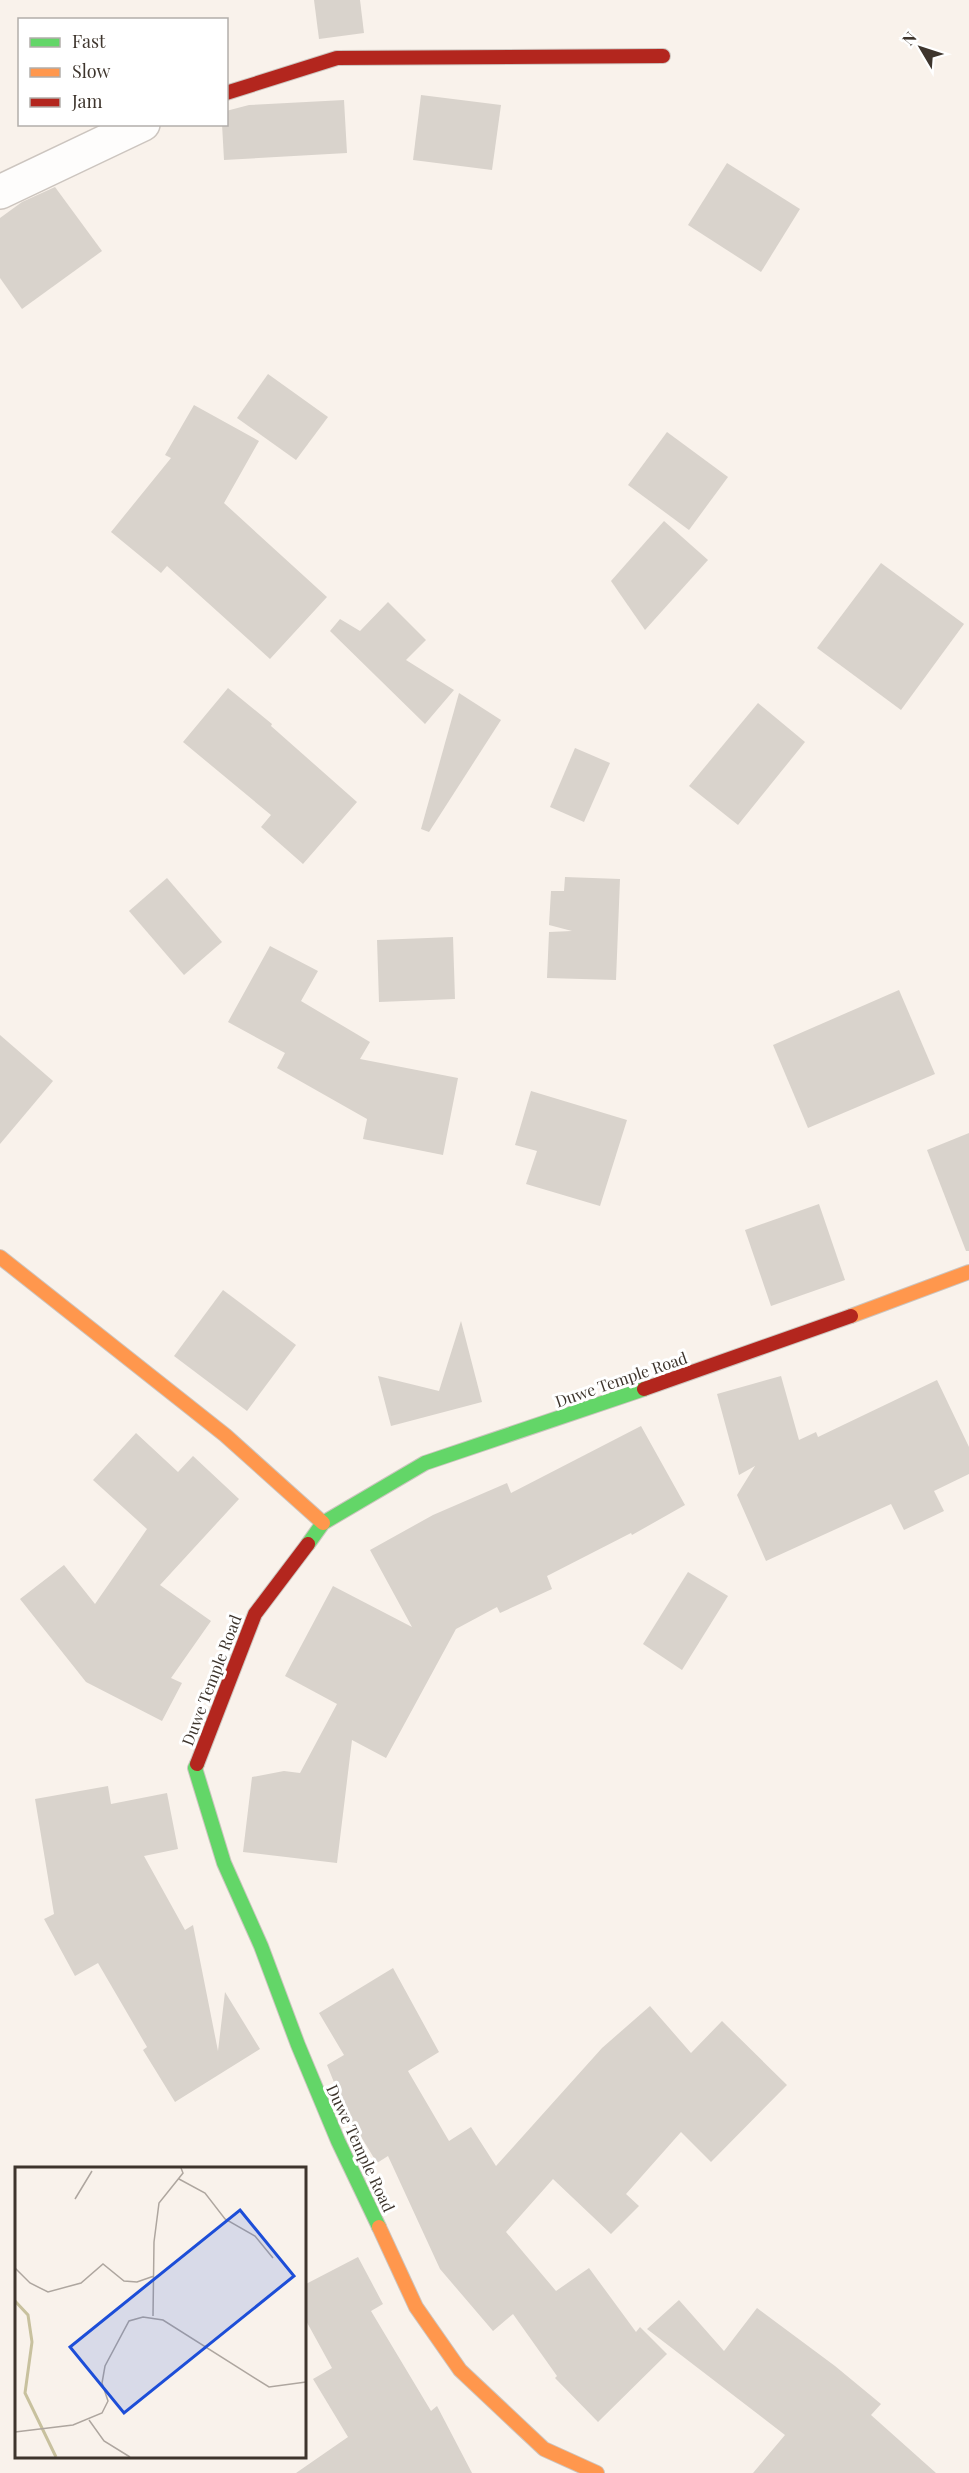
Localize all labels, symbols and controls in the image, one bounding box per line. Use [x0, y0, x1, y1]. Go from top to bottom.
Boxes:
legend [18, 18, 228, 126]
north arrow [891, 18, 951, 78]
text: N [897, 27, 921, 49]
text: Fast [72, 29, 106, 53]
text: Slow [72, 59, 110, 83]
text: Jam [71, 89, 102, 113]
street label: Duwe Temple Road [552, 1347, 690, 1411]
street label: Duwe Temple Road [176, 1612, 246, 1748]
street label: Duwe Temple Road [322, 2081, 400, 2215]
inset map [15, 2167, 306, 2458]

